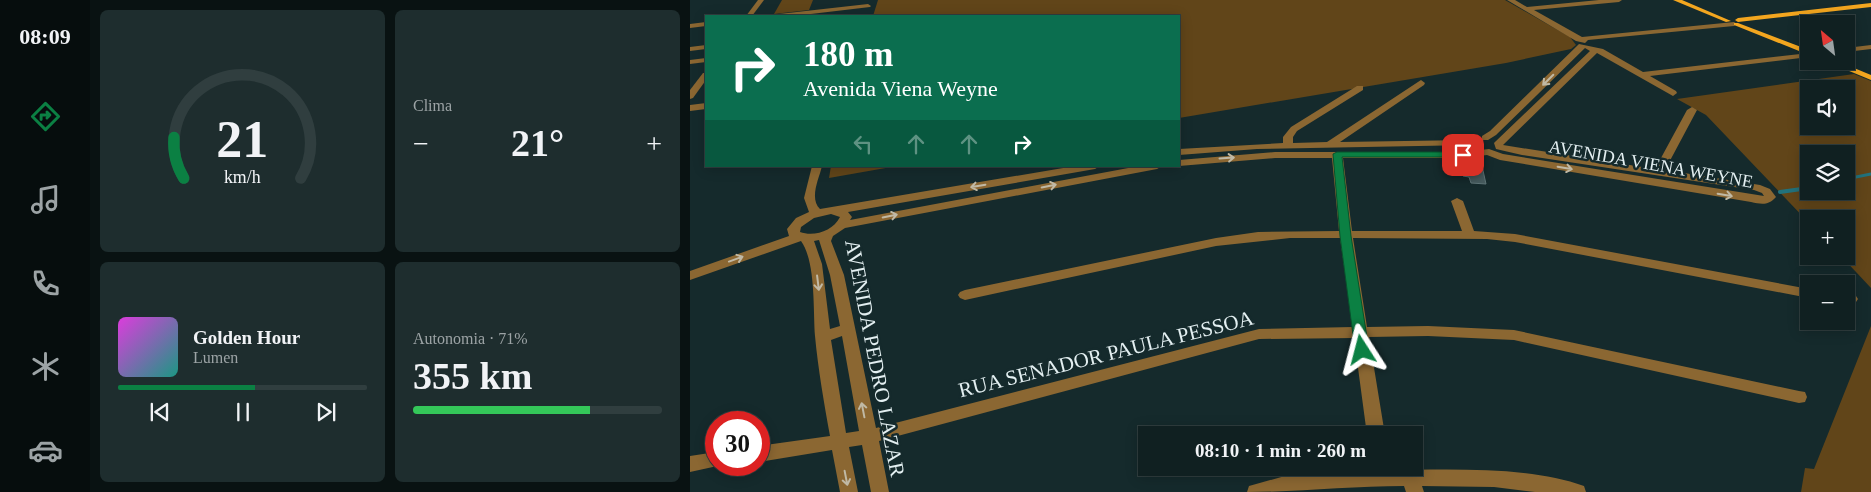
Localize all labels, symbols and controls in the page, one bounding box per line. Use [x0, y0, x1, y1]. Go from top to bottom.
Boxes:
north arrow [1800, 15, 1855, 70]
map controls [1800, 15, 1855, 330]
text: 08:09 [19, 24, 71, 49]
icon: right [720, 35, 785, 100]
text: 180 m [803, 35, 893, 74]
one-way arrow [1542, 74, 1554, 86]
text: Avenida Viena Weyne [803, 76, 998, 101]
button: sound [1800, 80, 1855, 135]
text: Clima [413, 97, 452, 114]
icon: directions [28, 99, 63, 134]
text: 21 [217, 111, 269, 168]
text: 21° [511, 122, 564, 164]
text: − [413, 128, 429, 159]
text: + [646, 128, 662, 159]
icon: left [849, 130, 877, 158]
icon: ahead [902, 130, 930, 158]
icon: ahead [955, 130, 983, 158]
icon: right [1008, 130, 1036, 158]
pin [1442, 134, 1484, 176]
street label: AVENIDA VIENA WEYNE [1547, 136, 1755, 192]
icon: arrive [1449, 141, 1477, 169]
button: layers [1800, 145, 1855, 200]
one-way arrow [1219, 153, 1235, 163]
one-way arrow [1557, 163, 1573, 173]
text: km/h [224, 167, 261, 187]
one-way arrow [1041, 181, 1057, 191]
icon: music [28, 182, 63, 217]
one-way arrow [970, 182, 986, 192]
one-way arrow [1717, 190, 1733, 200]
button: + [1800, 210, 1855, 265]
one-way arrow [881, 211, 897, 220]
street label: AVENIDA PEDRO LAZAR [840, 237, 910, 479]
one-way arrow [727, 254, 743, 263]
icon: phone [28, 266, 63, 301]
one-way arrow [813, 274, 823, 290]
button: − [1800, 275, 1855, 330]
street label: RUA SENADOR PAULA PESSOA [956, 305, 1257, 402]
position arrow [1335, 323, 1387, 375]
text: Golden Hour [193, 327, 300, 348]
text: Autonomia · 71% [413, 330, 528, 347]
icon: climate [28, 349, 63, 384]
text: Lumen [193, 349, 238, 366]
text: 355 km [413, 355, 532, 397]
icon: previous [146, 398, 174, 426]
icon: pause [229, 398, 257, 426]
icon: next [312, 398, 340, 426]
one-way arrow [858, 402, 867, 418]
speed limit sign: 30 [705, 411, 770, 476]
icon: car [28, 433, 63, 468]
text: 08:10 · 1 min · 260 m [1195, 440, 1366, 461]
one-way arrow [842, 470, 851, 486]

